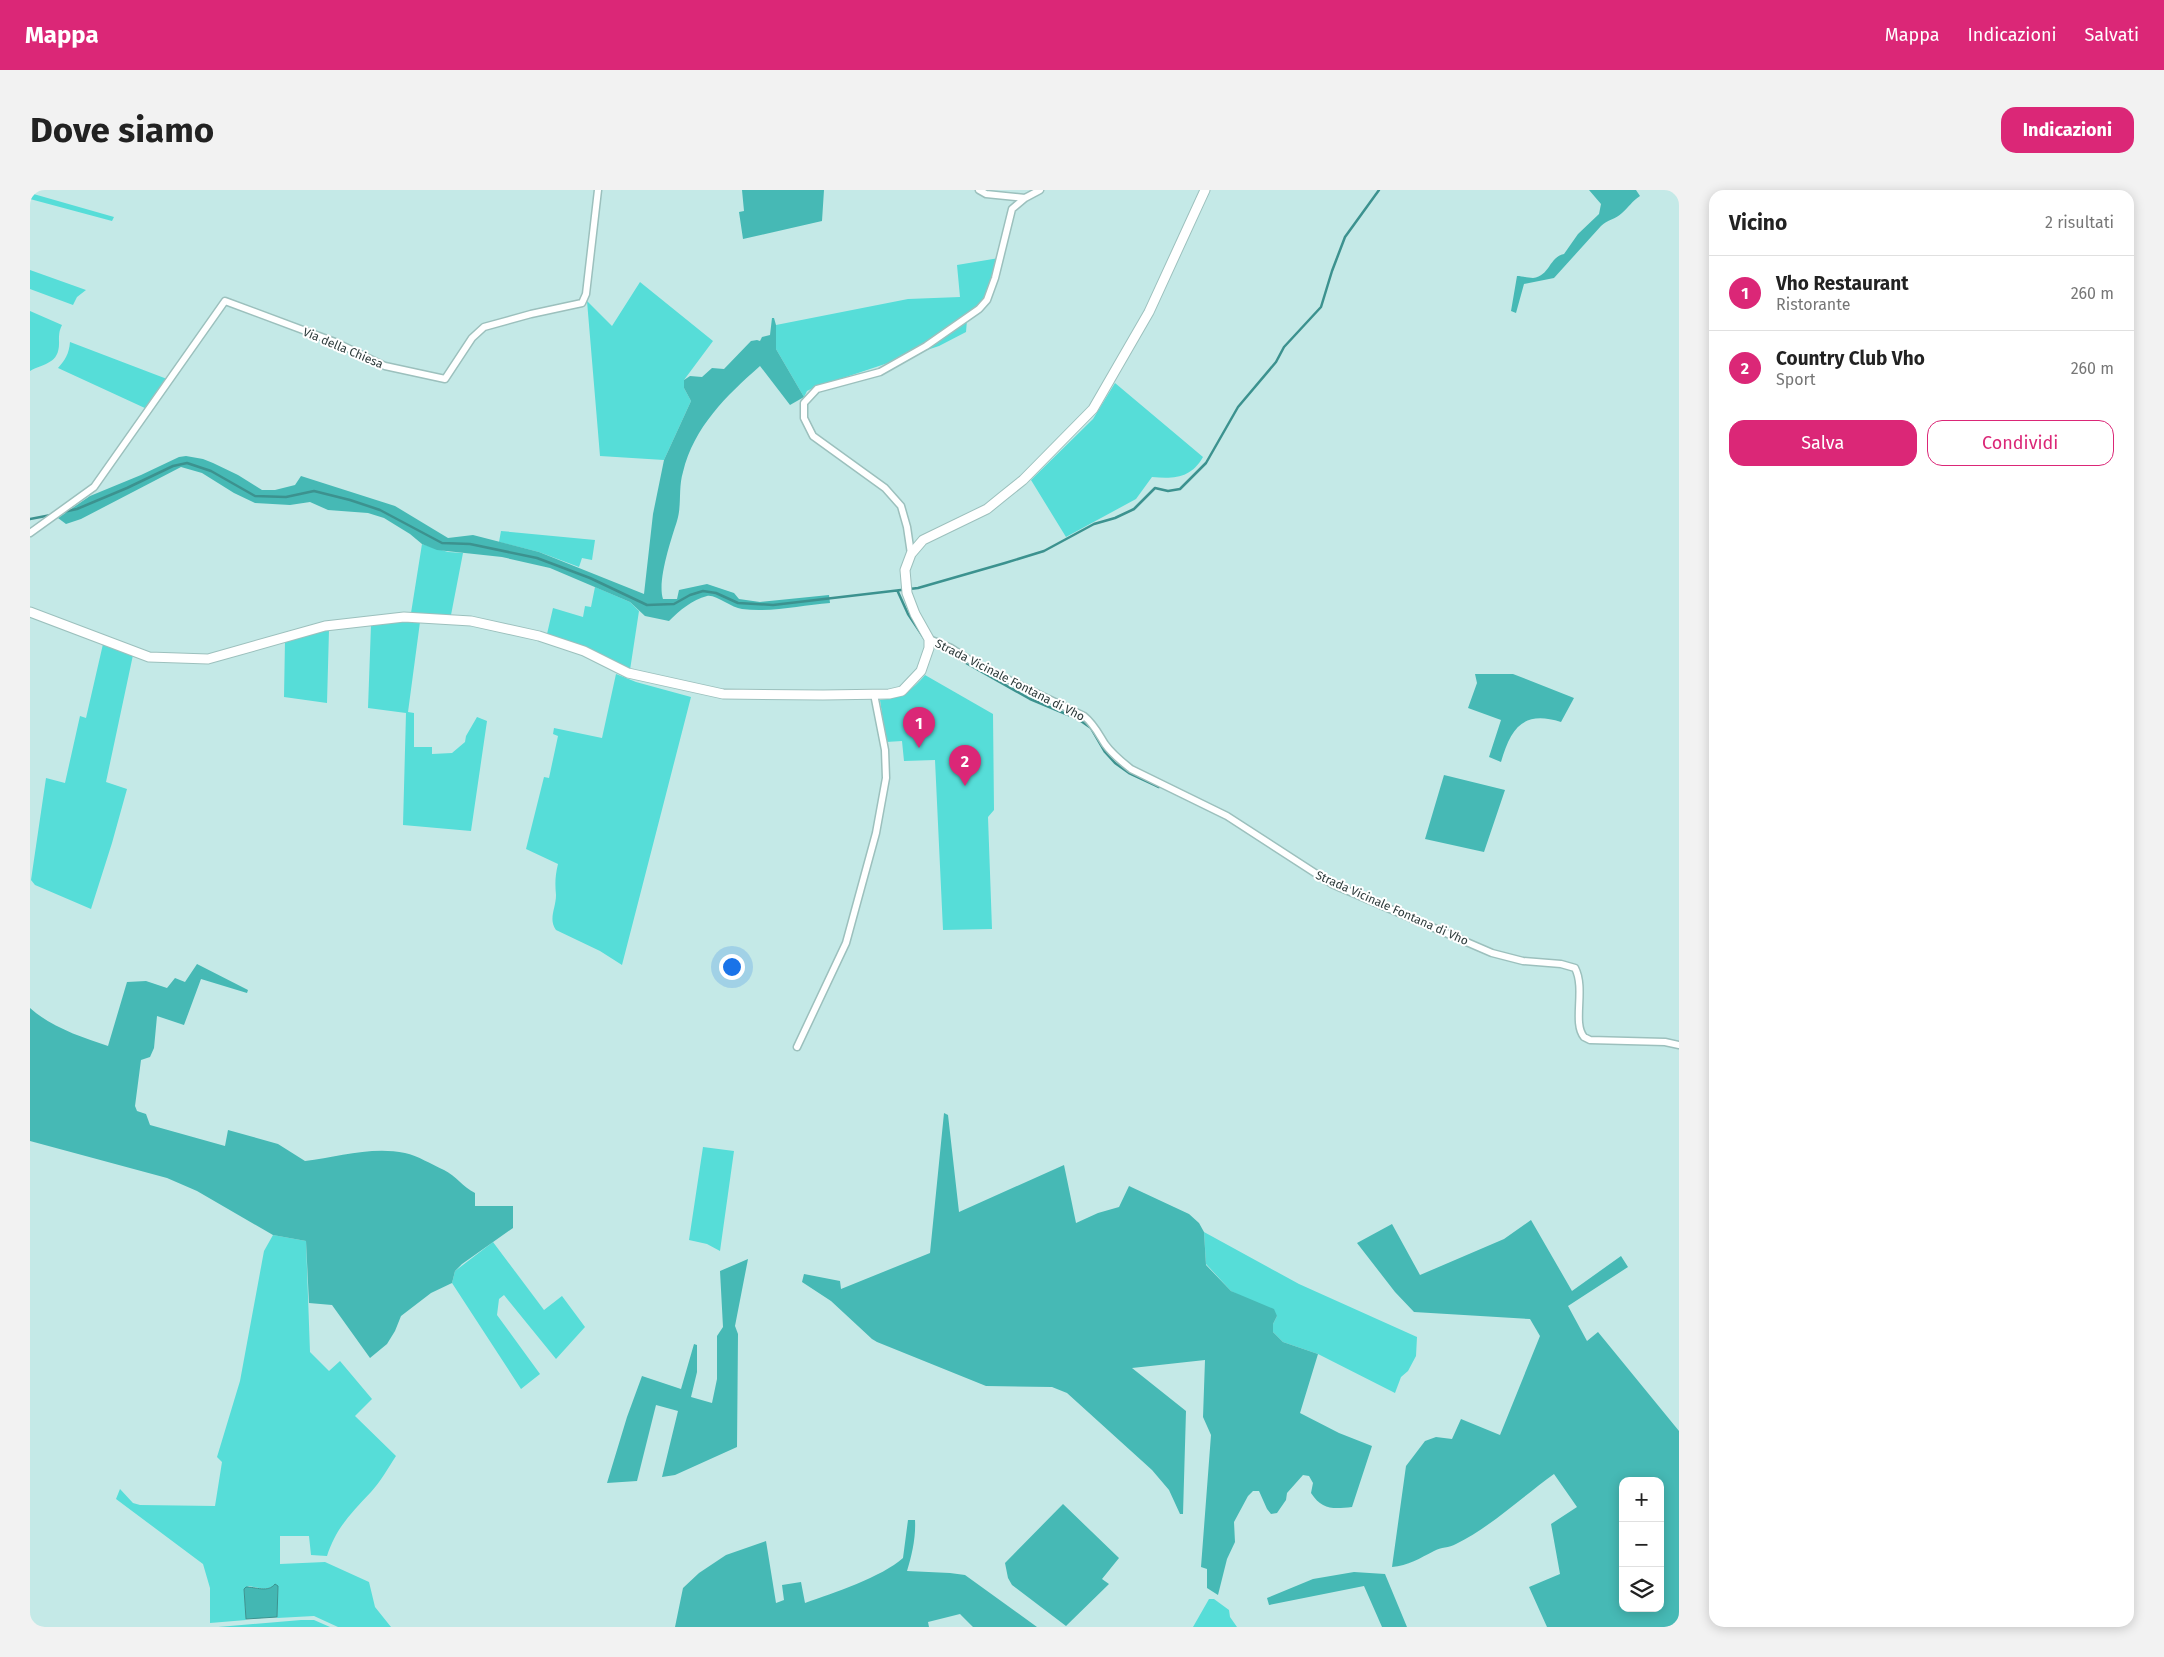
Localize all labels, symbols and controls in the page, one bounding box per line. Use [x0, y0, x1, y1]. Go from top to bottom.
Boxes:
text: Mappa [25, 21, 99, 49]
text: Mappa [1885, 24, 1940, 46]
text: Indicazioni [1968, 24, 2057, 46]
text: Salvati [2085, 24, 2139, 46]
button: Indicazioni [2001, 107, 2134, 153]
text: Dove siamo [30, 109, 214, 151]
text: Vicino [1729, 210, 1787, 236]
text: 2 risultati [2045, 213, 2114, 232]
text: Vho Restaurant [1776, 272, 1909, 295]
text: 1 [1741, 284, 1749, 303]
text: 260 m [2071, 284, 2114, 303]
text: Ristorante [1776, 295, 1851, 314]
street label: Via della Chiesa [301, 325, 385, 371]
text: Country Club Vho [1776, 347, 1925, 370]
text: 2 [1741, 359, 1749, 378]
text: 260 m [2071, 359, 2114, 378]
text: Sport [1776, 370, 1816, 389]
button: Salva [1729, 420, 1917, 466]
button: Condividi [1927, 420, 2114, 466]
street label: Strada Vicinale Fontana di Vho [933, 636, 1087, 724]
pin: 1 [903, 707, 935, 748]
pin: 2 [949, 745, 981, 786]
street label: Strada Vicinale Fontana di Vho [1313, 868, 1471, 948]
your location [719, 954, 745, 980]
map controls [1619, 1477, 1664, 1612]
button: + [1619, 1477, 1664, 1522]
button: − [1619, 1522, 1664, 1567]
button: layers [1619, 1567, 1664, 1612]

